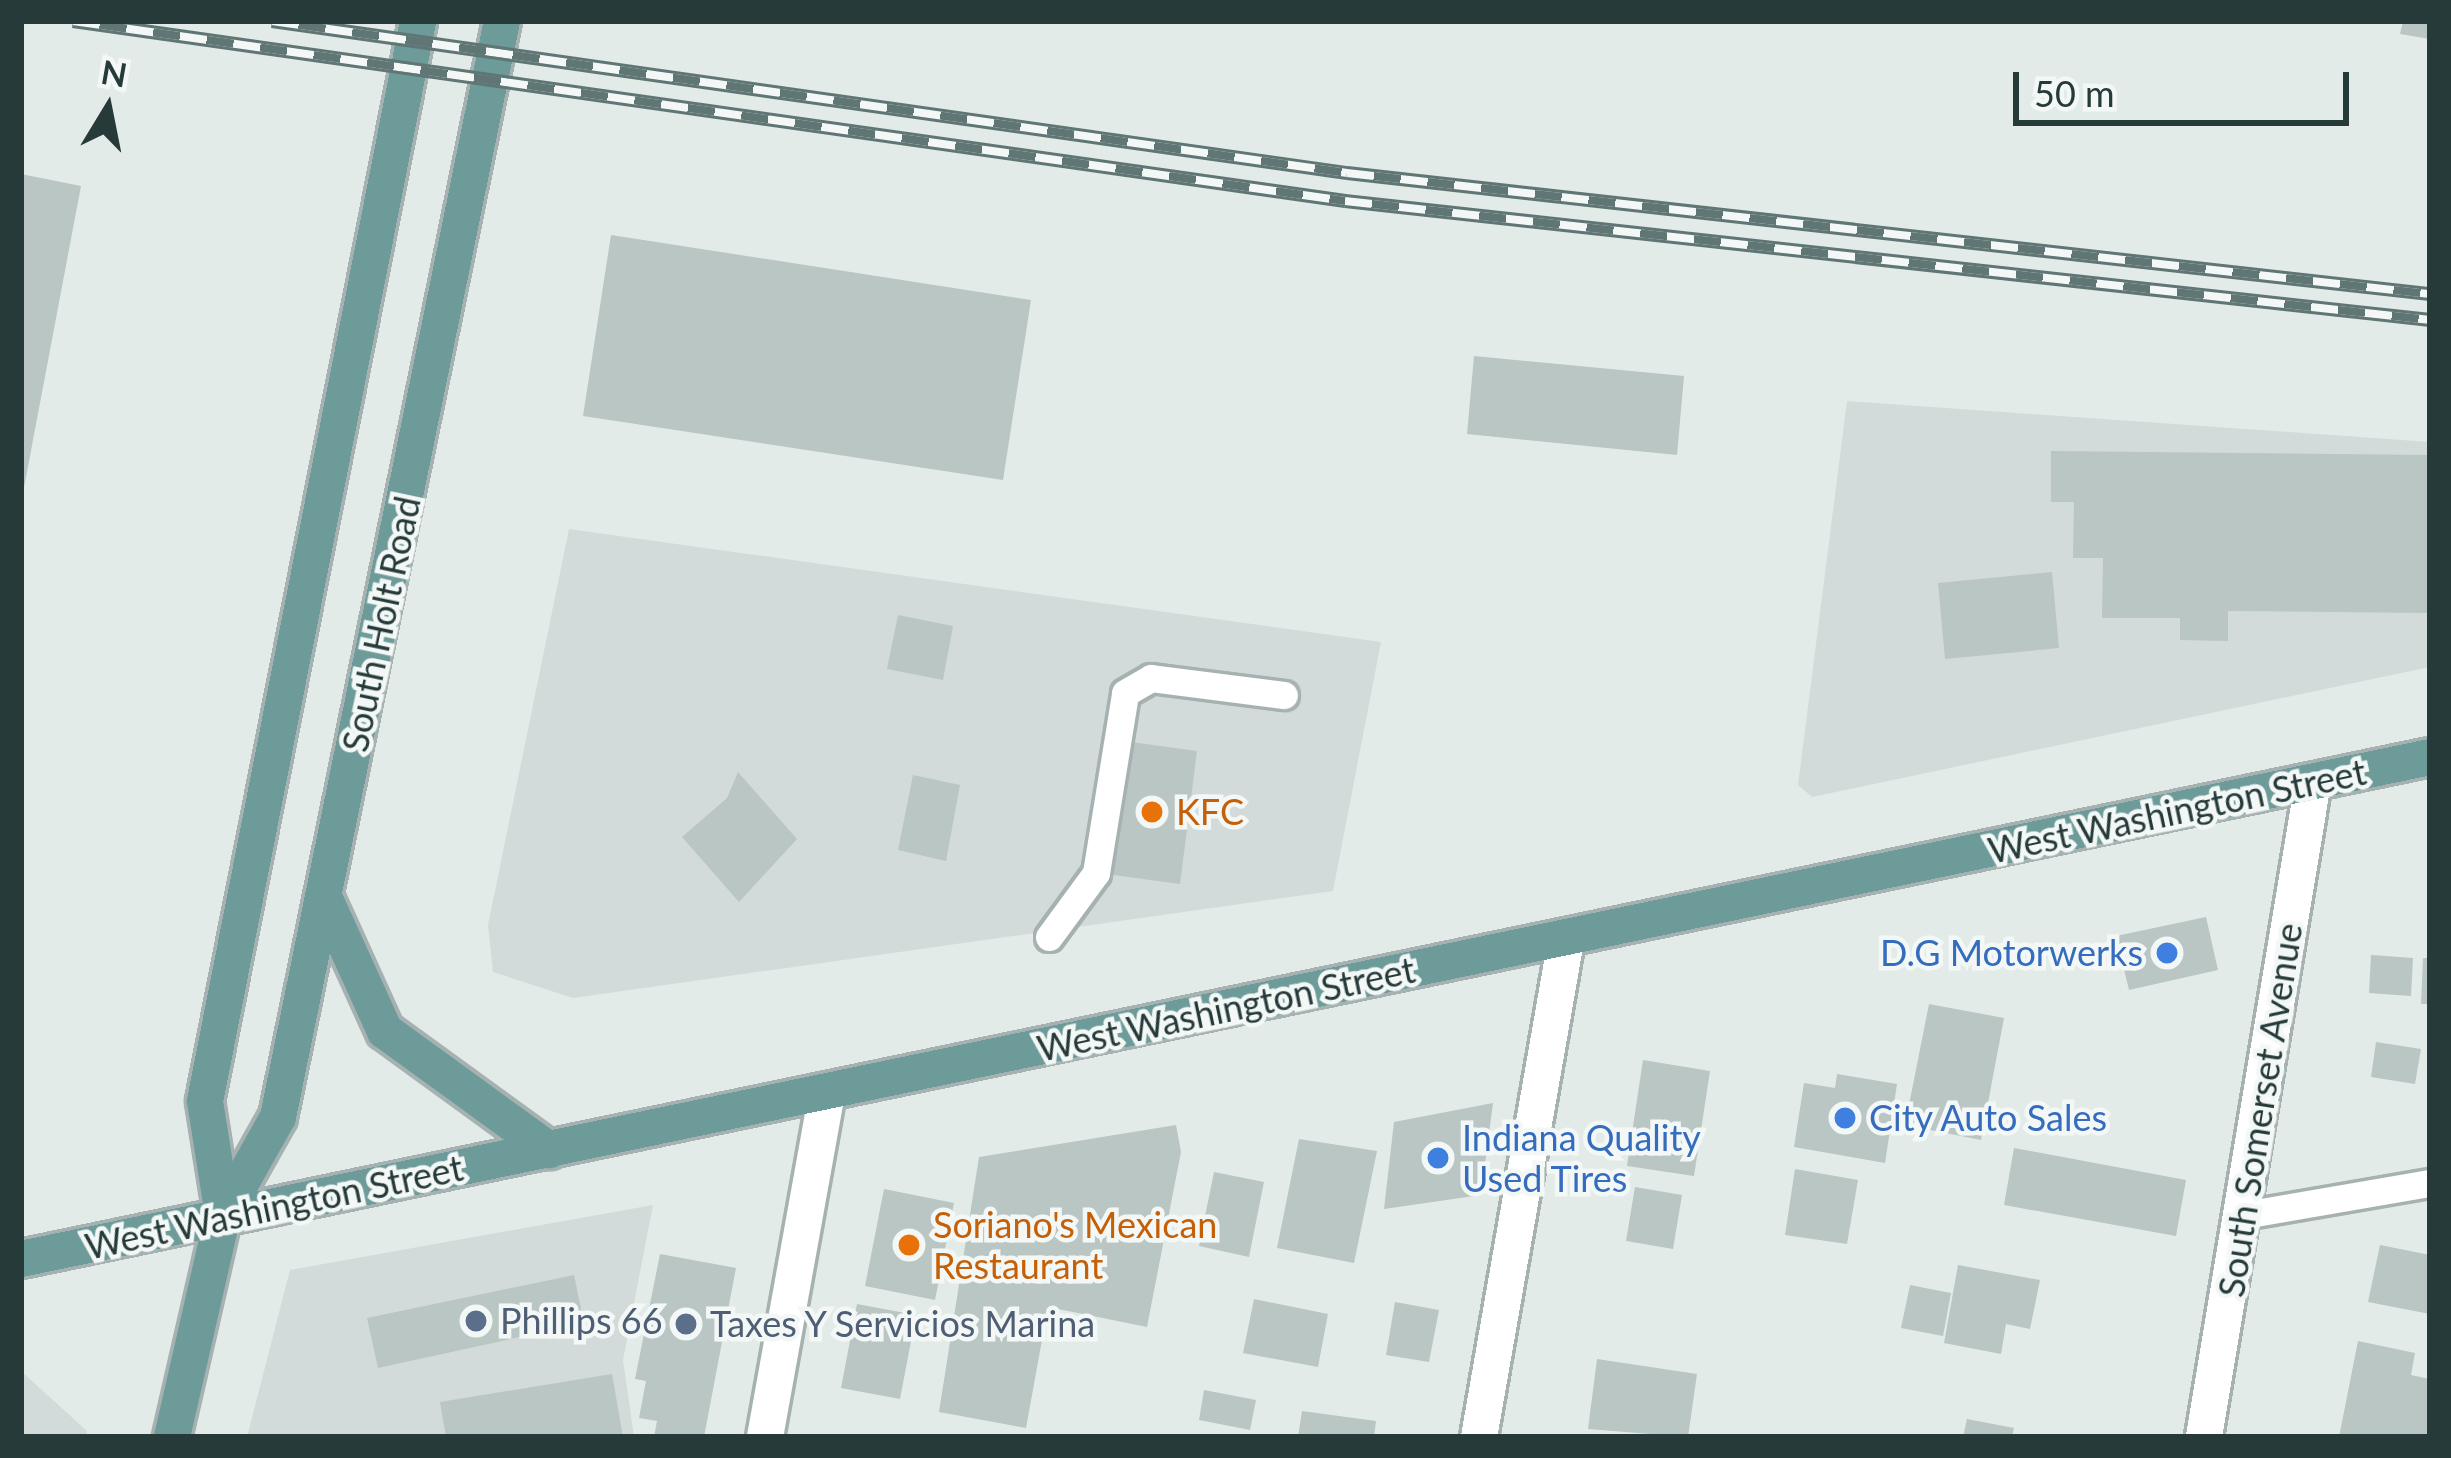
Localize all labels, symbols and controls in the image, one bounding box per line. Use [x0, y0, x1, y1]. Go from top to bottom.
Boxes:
north arrow [48, 48, 168, 168]
scale bar [2019, 48, 2355, 122]
text: N [98, 51, 130, 94]
text: 50 m [2034, 71, 2115, 115]
street label: South Holt Road [333, 492, 429, 756]
street label: West Washington Street [1984, 750, 2370, 872]
place label: KFC [1176, 790, 1244, 834]
marker: KFC [1139, 799, 1165, 825]
street label: South Somerset Avenue [2209, 919, 2311, 1301]
place label: D.G Motorwerks [1880, 931, 2143, 975]
marker: D.G Motorwerks [2154, 940, 2180, 966]
street label: West Washington Street [1033, 948, 1419, 1070]
place label: City Auto Sales [1869, 1096, 2109, 1140]
marker: City Auto Sales [1832, 1105, 1858, 1131]
place label: Indiana Quality Used Tires [1462, 1115, 1701, 1200]
marker: Indiana Quality Used Tires [1425, 1145, 1451, 1171]
street label: West Washington Street [81, 1146, 467, 1268]
place label: Soriano's Mexican Restaurant [933, 1202, 1217, 1287]
marker: Soriano's Mexican Restaurant [896, 1232, 922, 1258]
place label: Phillips 66 [500, 1299, 663, 1343]
place label: Taxes Y Servicios Marina [710, 1302, 1098, 1346]
marker: Phillips 66 [463, 1308, 489, 1334]
marker: Taxes Y Servicios Marina [673, 1311, 699, 1337]

